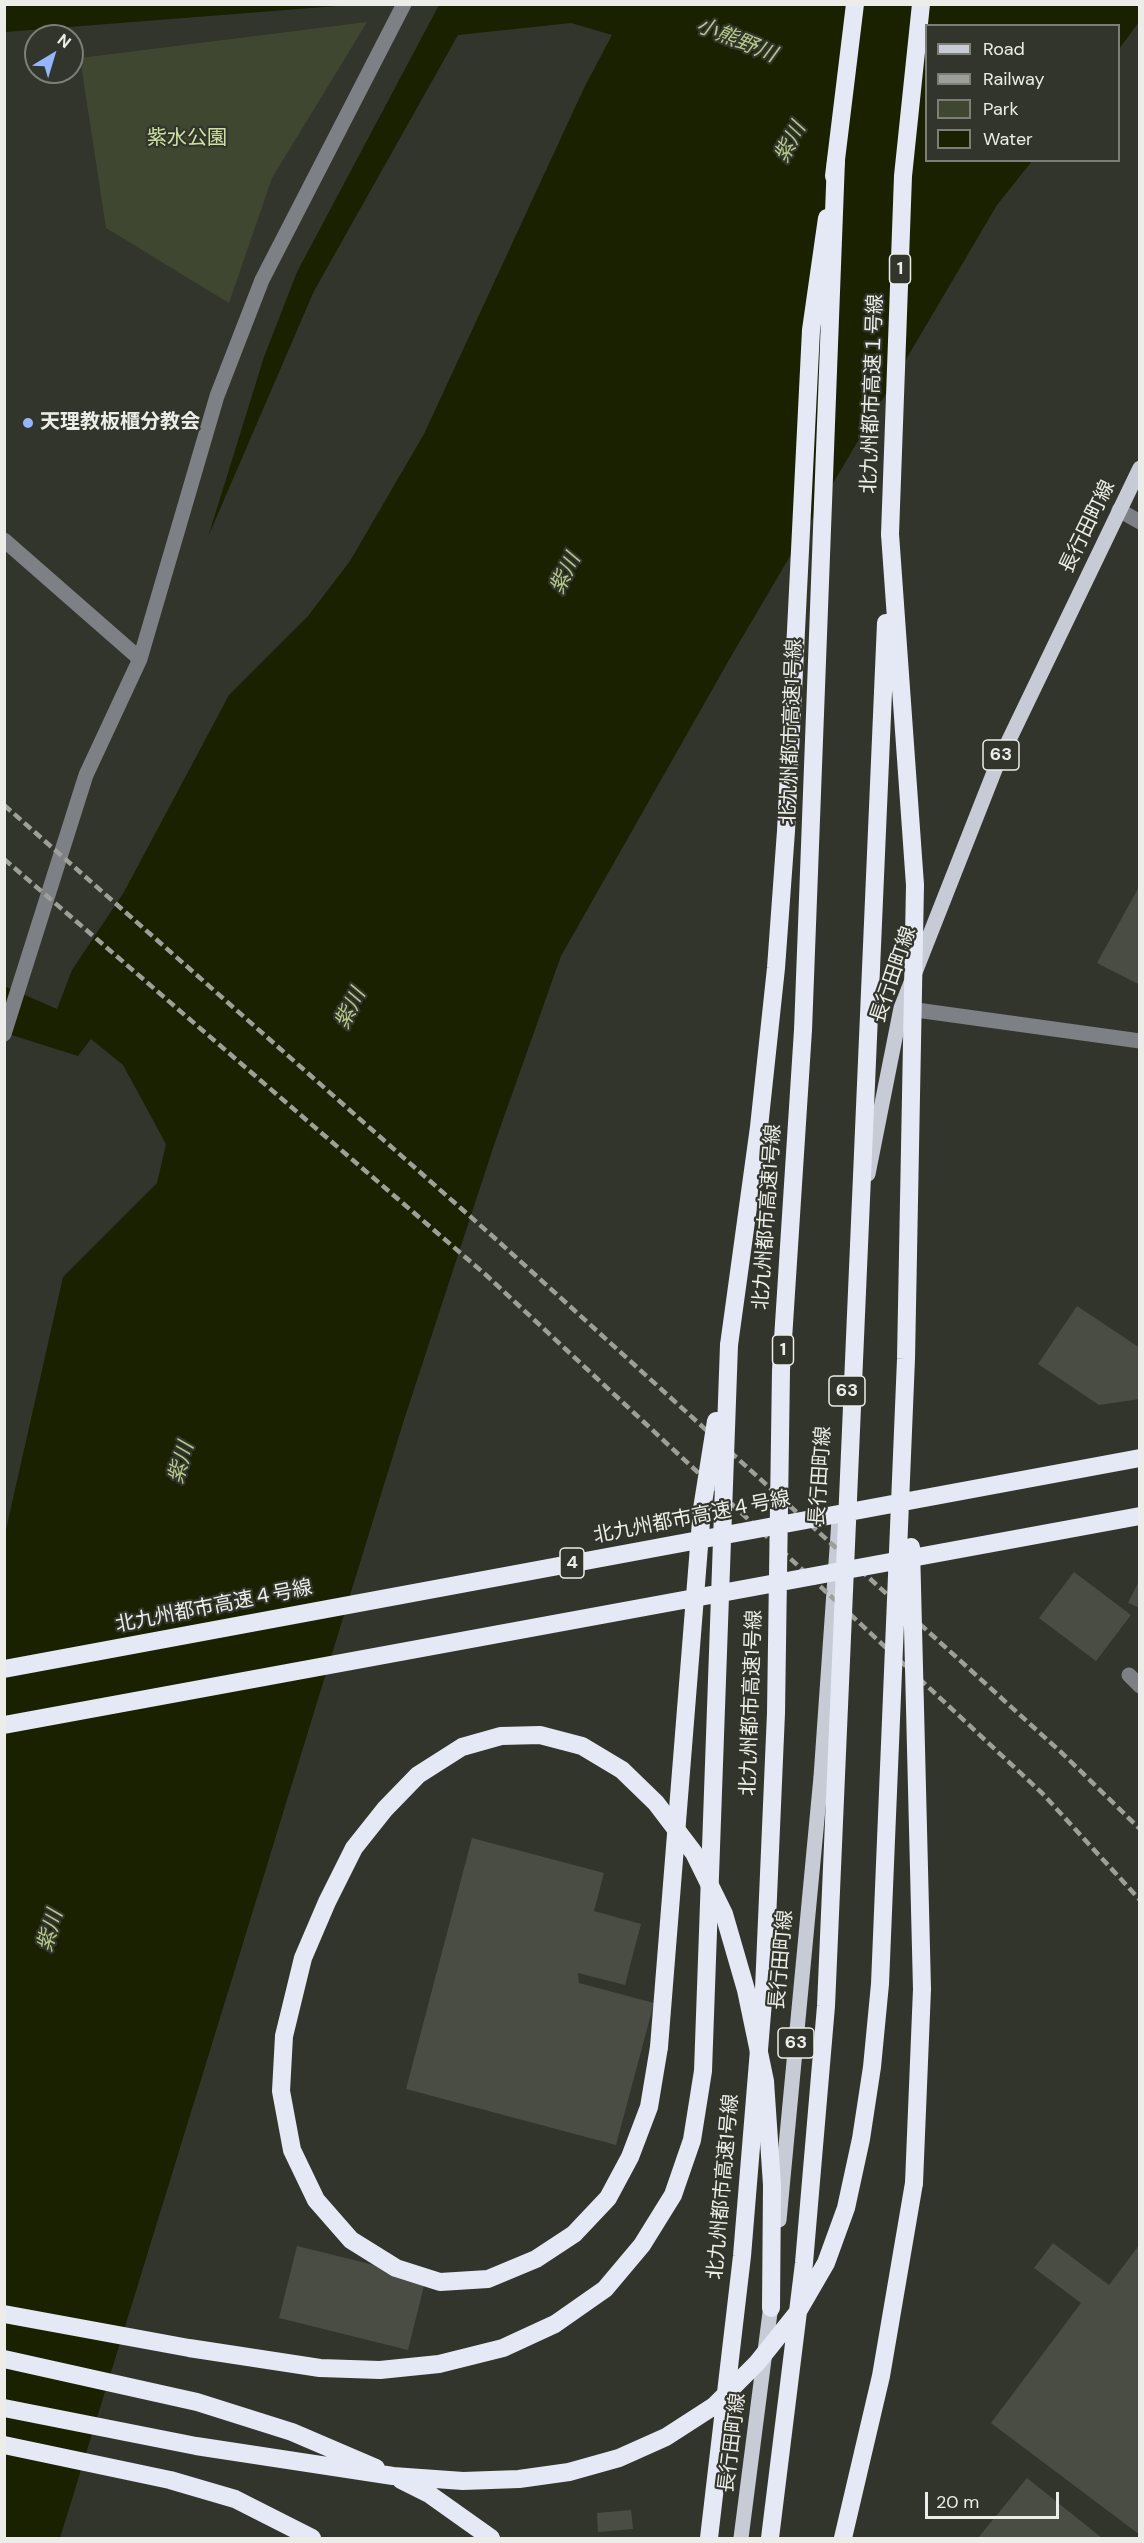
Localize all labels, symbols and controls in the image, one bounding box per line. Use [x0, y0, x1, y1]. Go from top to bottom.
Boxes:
water label: 小熊野川 [692, 14, 780, 68]
north arrow [24, 24, 84, 84]
legend [925, 24, 1120, 162]
text: N [53, 29, 75, 53]
text: Road [983, 37, 1025, 61]
text: Railway [983, 67, 1045, 91]
text: Park [983, 97, 1019, 121]
water label: 紫川 [770, 119, 812, 167]
park label: 紫水公園 [147, 127, 227, 151]
text: Water [983, 127, 1033, 151]
road number: 1 [890, 254, 910, 284]
street label: 北九州都市高速１号線 [858, 294, 888, 494]
place label: 天理教板櫃分教会 [40, 411, 200, 435]
marker: 天理教板櫃分教会 [21, 416, 35, 430]
street label: 長行田町線 [1055, 477, 1121, 577]
water label: 紫川 [545, 550, 587, 598]
street label: 北九州都市高速1号線 [777, 639, 807, 825]
road number: 63 [983, 740, 1019, 770]
street label: 長行田町線 [866, 924, 922, 1026]
water label: 紫川 [330, 985, 372, 1033]
street label: 北九州都市高速1号線 [750, 1123, 786, 1311]
road number: 1 [772, 1335, 794, 1365]
road number: 63 [829, 1376, 865, 1406]
street label: 長行田町線 [806, 1425, 836, 1527]
water label: 紫川 [164, 1439, 200, 1487]
street label: 北九州都市高速４号線 [592, 1487, 792, 1549]
road number: 4 [560, 1548, 584, 1578]
street label: 北九州都市高速４号線 [114, 1576, 314, 1638]
street label: 北九州都市高速1号線 [737, 1610, 767, 1796]
water label: 紫川 [33, 1907, 69, 1955]
street label: 長行田町線 [766, 1909, 798, 2011]
road number: 63 [778, 2028, 814, 2058]
street label: 北九州都市高速1号線 [704, 2093, 744, 2281]
street label: 長行田町線 [715, 2392, 751, 2494]
scale bar [928, 2480, 1062, 2518]
text: 20 m [936, 2490, 979, 2514]

